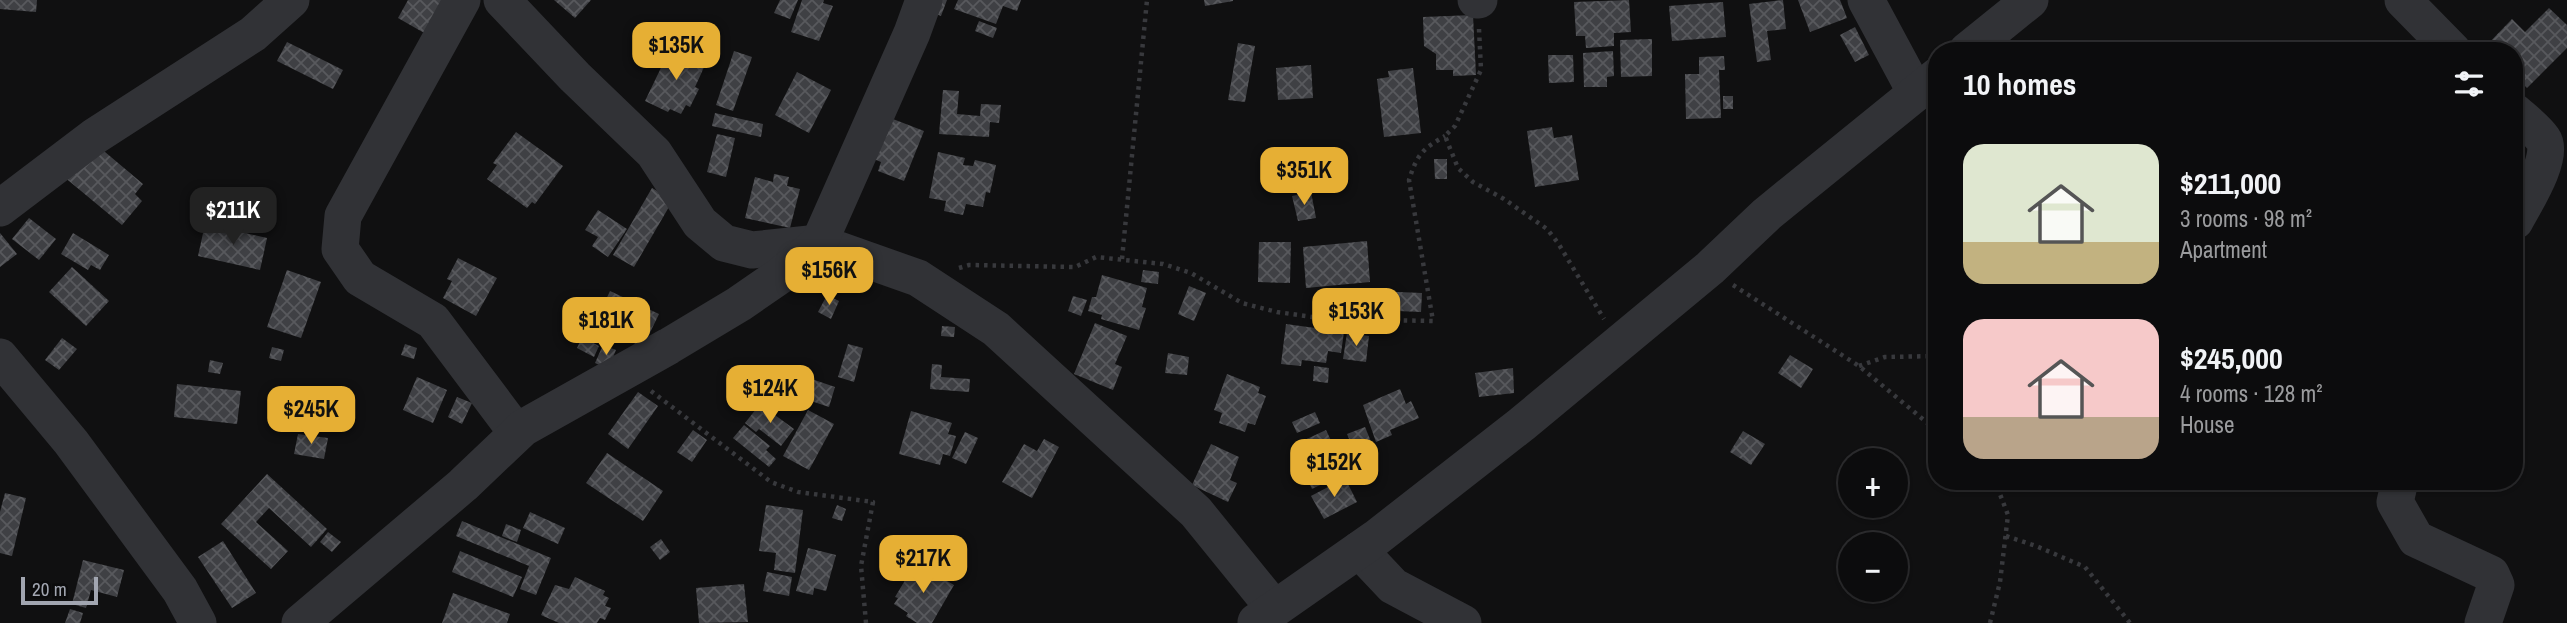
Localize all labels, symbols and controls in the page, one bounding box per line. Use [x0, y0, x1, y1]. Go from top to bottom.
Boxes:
pin: $135K [627, 22, 725, 82]
text: $135K [648, 29, 704, 60]
text: 10 homes [1963, 64, 2077, 104]
icon: filters [2450, 65, 2488, 103]
pin: $351K [1255, 148, 1353, 207]
text: $351K [1276, 154, 1332, 185]
text: $211,000 [2180, 163, 2281, 203]
icon: home [2019, 172, 2103, 256]
pin: $211K [184, 188, 282, 247]
text: $211K [206, 194, 260, 225]
text: 3 rooms · 98 m² [2180, 203, 2312, 234]
text: Apartment [2180, 234, 2267, 265]
pin: $156K [780, 247, 878, 307]
text: $156K [801, 254, 857, 285]
pin: $153K [1307, 288, 1405, 348]
text: $153K [1328, 295, 1384, 326]
pin: $181K [557, 298, 655, 357]
text: $181K [578, 304, 634, 335]
text: $245,000 [2180, 338, 2283, 378]
icon: home [2019, 347, 2103, 431]
pin: $124K [721, 366, 819, 425]
text: $124K [742, 372, 798, 403]
text: 4 rooms · 128 m² [2180, 378, 2323, 409]
pin: $245K [262, 386, 360, 446]
text: $245K [283, 393, 339, 424]
text: House [2180, 409, 2235, 440]
pin: $152K [1285, 440, 1383, 499]
text: $152K [1306, 446, 1362, 477]
map controls [1838, 448, 1908, 602]
button: + [1838, 448, 1908, 518]
button: − [1838, 532, 1908, 602]
pin: $217K [874, 536, 972, 595]
text: $217K [895, 542, 951, 573]
scale bar [21, 574, 98, 606]
text: 20 m [32, 576, 67, 602]

